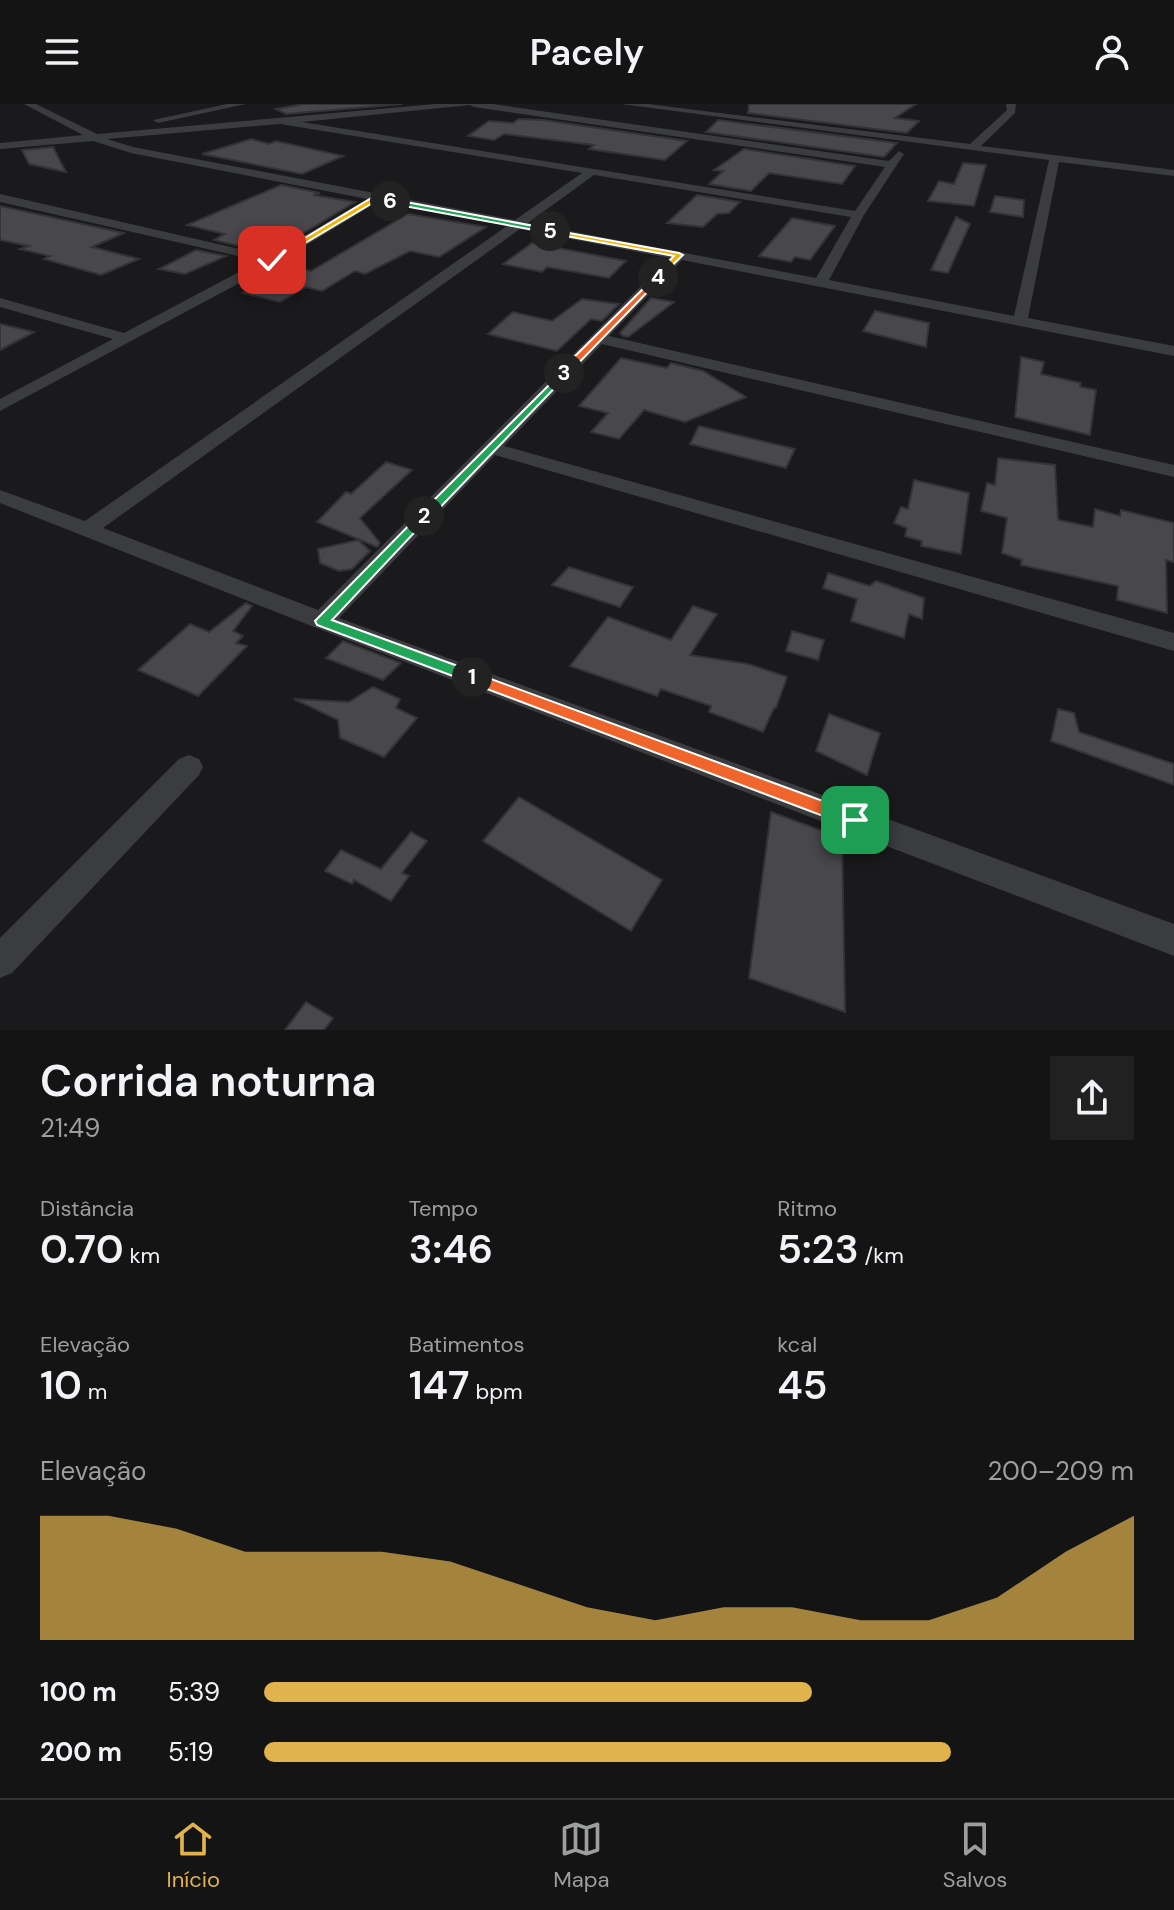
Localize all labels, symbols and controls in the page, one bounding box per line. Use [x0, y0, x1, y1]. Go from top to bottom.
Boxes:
text: Pacely [530, 29, 644, 76]
icon: menu [40, 30, 84, 74]
icon: person [1090, 30, 1134, 74]
pin: 6 [370, 181, 410, 221]
text: 6 [383, 186, 397, 215]
pin: 5 [530, 211, 570, 251]
text: 5 [543, 216, 557, 245]
pin [238, 226, 306, 294]
icon: check [250, 238, 294, 282]
pin: 4 [638, 257, 678, 297]
text: 4 [651, 262, 665, 291]
pin: 3 [544, 353, 584, 393]
text: 3 [557, 358, 571, 387]
pin: 2 [404, 496, 444, 536]
text: 2 [418, 501, 430, 530]
pin: 1 [452, 657, 492, 697]
text: 1 [468, 662, 476, 691]
pin [821, 786, 889, 854]
icon: arrive [833, 798, 877, 842]
text: Corrida noturna [40, 1052, 377, 1110]
button: share [1050, 1056, 1134, 1140]
text: 21:49 [40, 1111, 100, 1145]
text: Distância [40, 1194, 134, 1223]
text: Tempo [409, 1194, 478, 1223]
text: Ritmo [777, 1194, 837, 1223]
text: 0.70 [40, 1223, 124, 1275]
text: 3:46 [409, 1223, 493, 1275]
text: 5:23 [777, 1223, 859, 1275]
text: km [124, 1241, 160, 1270]
text: /km [859, 1241, 904, 1270]
text: Elevação [40, 1330, 130, 1359]
text: Batimentos [409, 1330, 525, 1359]
text: kcal [777, 1330, 817, 1359]
text: 10 [40, 1359, 82, 1411]
text: 147 [409, 1359, 470, 1411]
text: 45 [777, 1359, 828, 1411]
text: m [82, 1377, 107, 1406]
text: bpm [470, 1377, 523, 1406]
text: Elevação [40, 1454, 146, 1488]
text: 200–209 m [987, 1454, 1134, 1488]
text: 100 m [40, 1675, 117, 1709]
text: 5:39 [168, 1675, 220, 1709]
text: 200 m [40, 1735, 122, 1769]
text: 5:19 [168, 1735, 214, 1769]
tab: Início [167, 1817, 220, 1894]
tab: Mapa [553, 1817, 610, 1894]
tab: Salvos [943, 1817, 1007, 1894]

